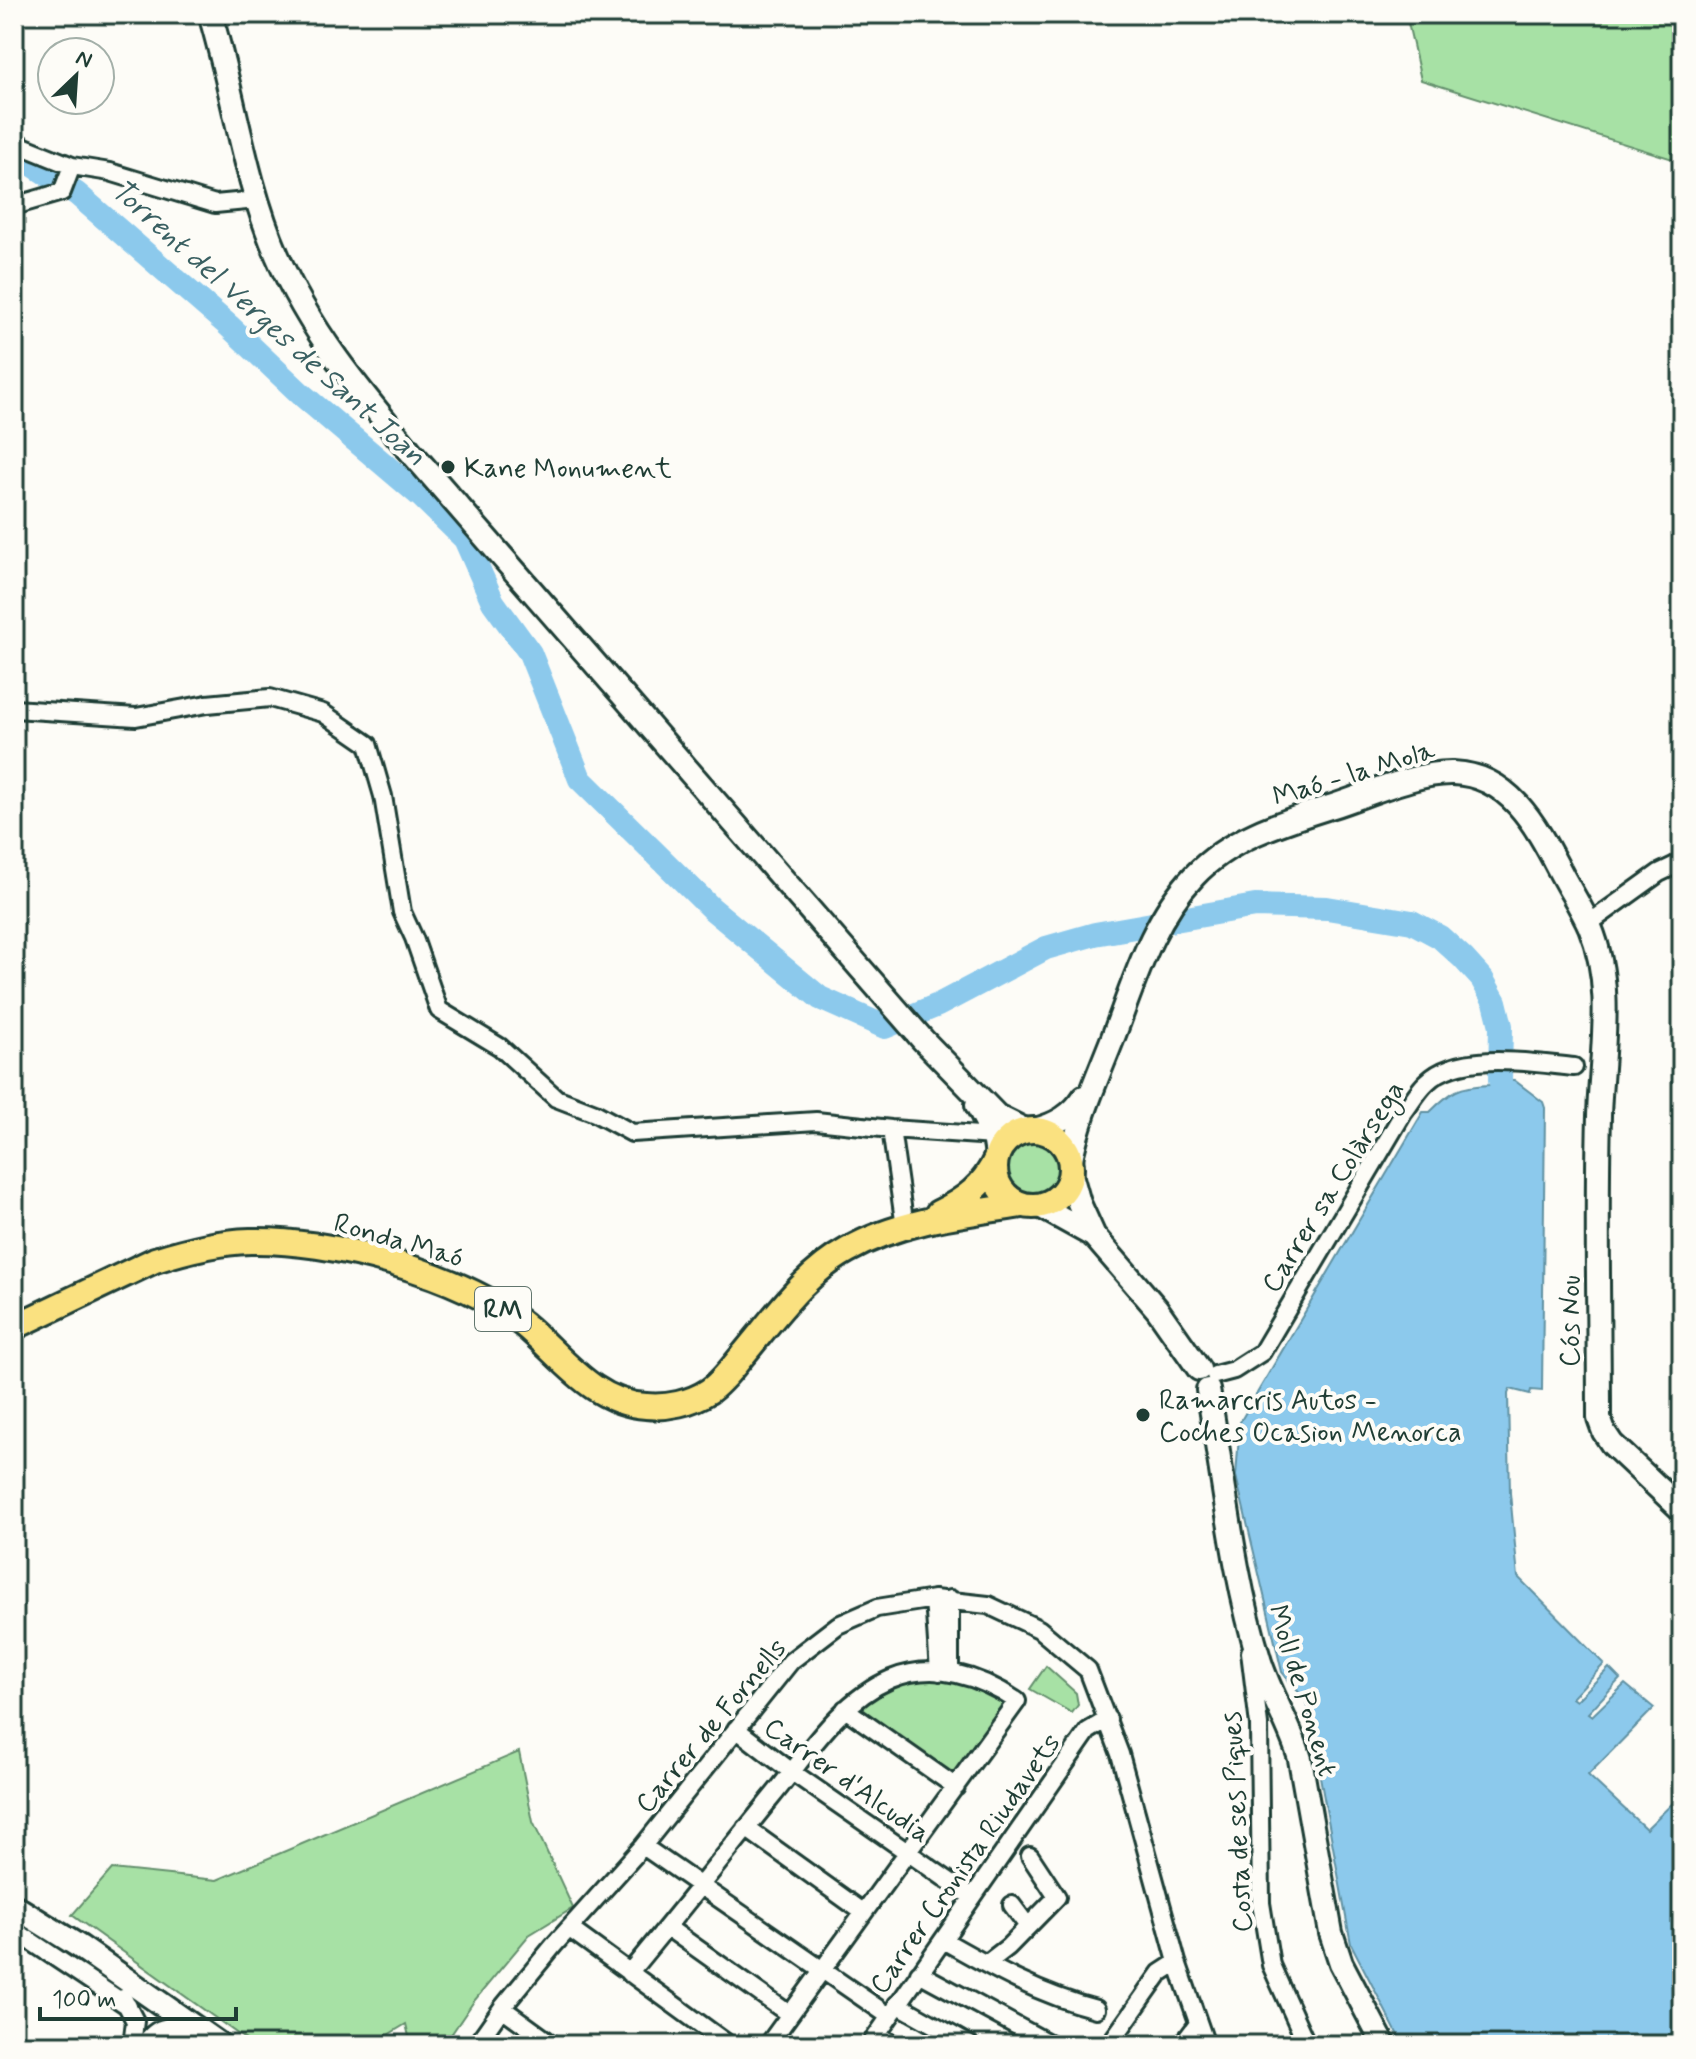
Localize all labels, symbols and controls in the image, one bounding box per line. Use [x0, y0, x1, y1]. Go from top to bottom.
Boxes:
north arrow [36, 36, 116, 116]
text: N [71, 44, 96, 75]
water label: Torrent del Verges de Sant Joan [101, 171, 434, 476]
place label: Kane Monument [464, 451, 672, 488]
marker: Kane Monument [439, 458, 457, 476]
street label: Maó - la Mola [1268, 732, 1439, 817]
street label: Carrer sa Colàrsega [1254, 1074, 1416, 1301]
street label: Ronda Maó [329, 1205, 467, 1278]
street label: Cós Nou [1553, 1275, 1590, 1367]
road number: RM [475, 1287, 531, 1331]
place label: Ramarcris Autos - Coches Ocasion Menorca [1159, 1383, 1462, 1452]
marker: Ramarcris Autos - Coches Ocasion Menorca [1134, 1406, 1152, 1424]
street label: Moll de Ponent [1258, 1600, 1345, 1781]
street label: Carrer de Fornells [628, 1631, 796, 1822]
street label: Carrer d'Alcudia [756, 1710, 937, 1852]
street label: Costa de ses Piques [1214, 1710, 1263, 1933]
street label: Carrer Cronista Riudavets [862, 1727, 1070, 2002]
scale bar [40, 1971, 236, 2021]
text: 100 m [52, 1985, 116, 2016]

